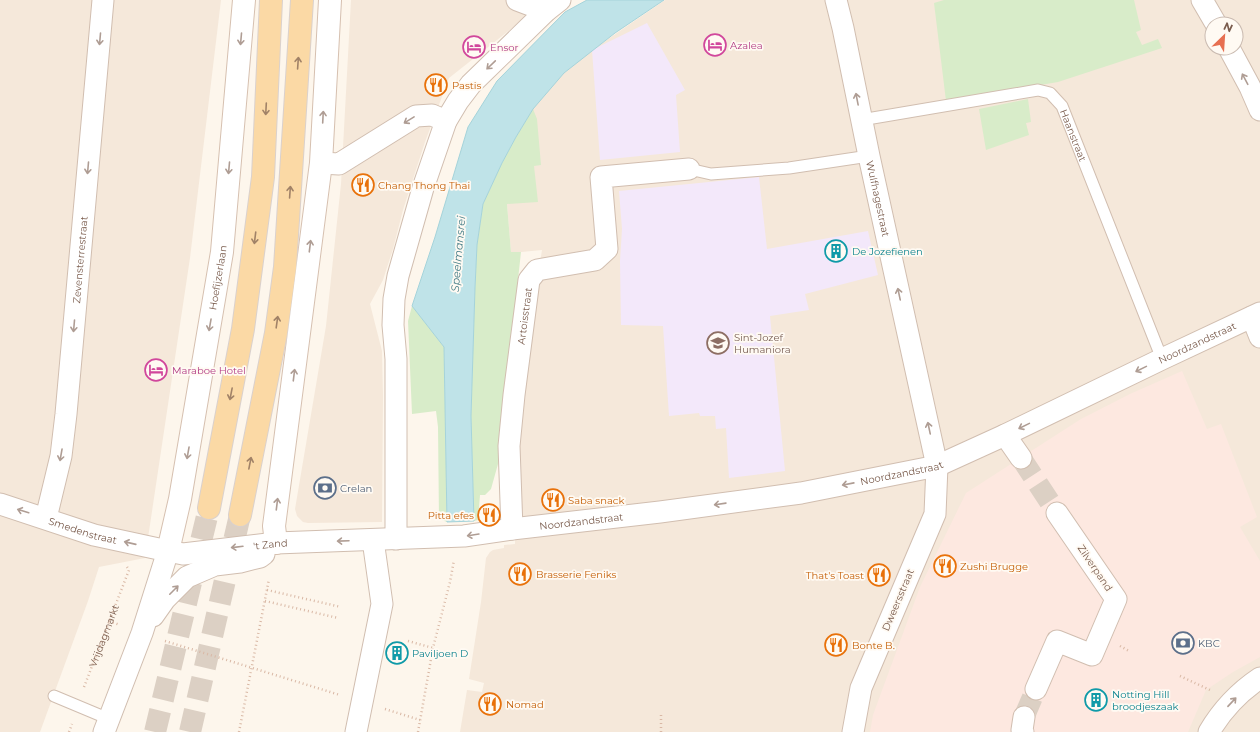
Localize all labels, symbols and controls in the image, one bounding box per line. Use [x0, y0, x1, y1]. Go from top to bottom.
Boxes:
north arrow [1204, 16, 1244, 56]
text: N [1221, 19, 1235, 35]
one-way arrow [96, 32, 104, 45]
one-way arrow [237, 32, 245, 45]
hotel icon: Azalea [702, 32, 728, 58]
hotel icon: Ensor [461, 34, 487, 60]
place label: Azalea [730, 39, 763, 52]
place label: Ensor [490, 41, 519, 54]
one-way arrow [295, 57, 302, 70]
one-way arrow [486, 60, 496, 69]
restaurant icon: Pastis [423, 72, 449, 98]
one-way arrow [1241, 73, 1249, 85]
place label: Pastis [452, 79, 482, 92]
one-way arrow [853, 93, 861, 106]
one-way arrow [262, 102, 269, 115]
street label: Haanstraat [1057, 107, 1090, 163]
one-way arrow [320, 111, 327, 124]
one-way arrow [404, 116, 415, 124]
street label: Wulfhagestraat [864, 159, 893, 238]
one-way arrow [85, 161, 92, 174]
one-way arrow [226, 161, 233, 174]
restaurant icon: Chang Thong Thai [350, 172, 376, 198]
place label: Chang Thong Thai [378, 179, 470, 192]
one-way arrow [286, 186, 293, 199]
water label: Speelmansrei [448, 215, 468, 293]
street label: Zevensterrestraat [69, 216, 90, 304]
one-way arrow [251, 231, 259, 244]
building icon: De Jozefienen [823, 238, 849, 264]
one-way arrow [306, 240, 314, 253]
street label: Hoefijzerlaan [206, 245, 229, 311]
place label: De Jozefienen [852, 245, 923, 258]
street label: Artoisstraat [514, 287, 534, 345]
one-way arrow [895, 288, 903, 301]
one-way arrow [273, 316, 281, 329]
one-way arrow [205, 318, 213, 331]
one-way arrow [71, 319, 78, 332]
street label: Noordzandstraat [1156, 319, 1238, 366]
school or university icon: Sint-Jozef Humaniora [705, 330, 731, 356]
place label: Sint-Jozef Humaniora [734, 331, 791, 356]
hotel icon: Maraboe Hotel [143, 357, 169, 383]
place label: Maraboe Hotel [172, 364, 246, 377]
one-way arrow [1135, 366, 1147, 373]
one-way arrow [290, 369, 298, 382]
one-way arrow [226, 387, 234, 400]
one-way arrow [924, 422, 932, 435]
one-way arrow [1018, 423, 1030, 430]
one-way arrow [184, 446, 192, 459]
one-way arrow [56, 448, 64, 461]
one-way arrow [247, 457, 255, 470]
street label: Noordzandstraat [859, 458, 945, 488]
bank icon: Crelan [312, 475, 338, 501]
one-way arrow [842, 480, 855, 488]
place label: Crelan [340, 482, 372, 495]
restaurant icon: Saba snack [540, 487, 566, 513]
place label: Saba snack [568, 494, 624, 507]
one-way arrow [273, 498, 281, 511]
one-way arrow [714, 500, 727, 508]
restaurant icon: Pitta efes [476, 502, 502, 528]
one-way arrow [17, 507, 30, 514]
place label: Pitta efes [428, 509, 474, 522]
street label: Noordzandstraat [539, 510, 624, 532]
street label: Smedenstraat [47, 514, 118, 546]
one-way arrow [467, 531, 480, 539]
street label: 't Zand [252, 536, 288, 552]
one-way arrow [337, 537, 350, 545]
one-way arrow [124, 538, 137, 546]
street label: Zilverpand [1075, 542, 1115, 594]
one-way arrow [231, 544, 244, 551]
restaurant icon: Zushi Brugge [932, 553, 958, 579]
place label: Zushi Brugge [960, 560, 1028, 573]
restaurant icon: Brasserie Feniks [507, 561, 533, 587]
restaurant icon: That's Toast [866, 562, 892, 588]
street label: Dweersstraat [879, 567, 917, 633]
place label: Brasserie Feniks [536, 568, 617, 581]
place label: That's Toast [806, 569, 864, 582]
one-way arrow [169, 585, 179, 595]
street label: Vrijdagmarkt [86, 602, 122, 669]
bank icon: KBC [1170, 630, 1196, 656]
restaurant icon: Bonte B. [823, 632, 849, 658]
place label: KBC [1198, 637, 1220, 650]
place label: Bonte B. [852, 639, 895, 652]
building icon: Paviljoen D [384, 640, 410, 666]
place label: Paviljoen D [412, 647, 468, 660]
building icon: Notting Hill broodjeszaak [1083, 687, 1109, 713]
place label: Notting Hill broodjeszaak [1112, 688, 1179, 713]
restaurant icon: Nomad [477, 691, 503, 717]
one-way arrow [1227, 697, 1236, 707]
place label: Nomad [506, 698, 544, 711]

